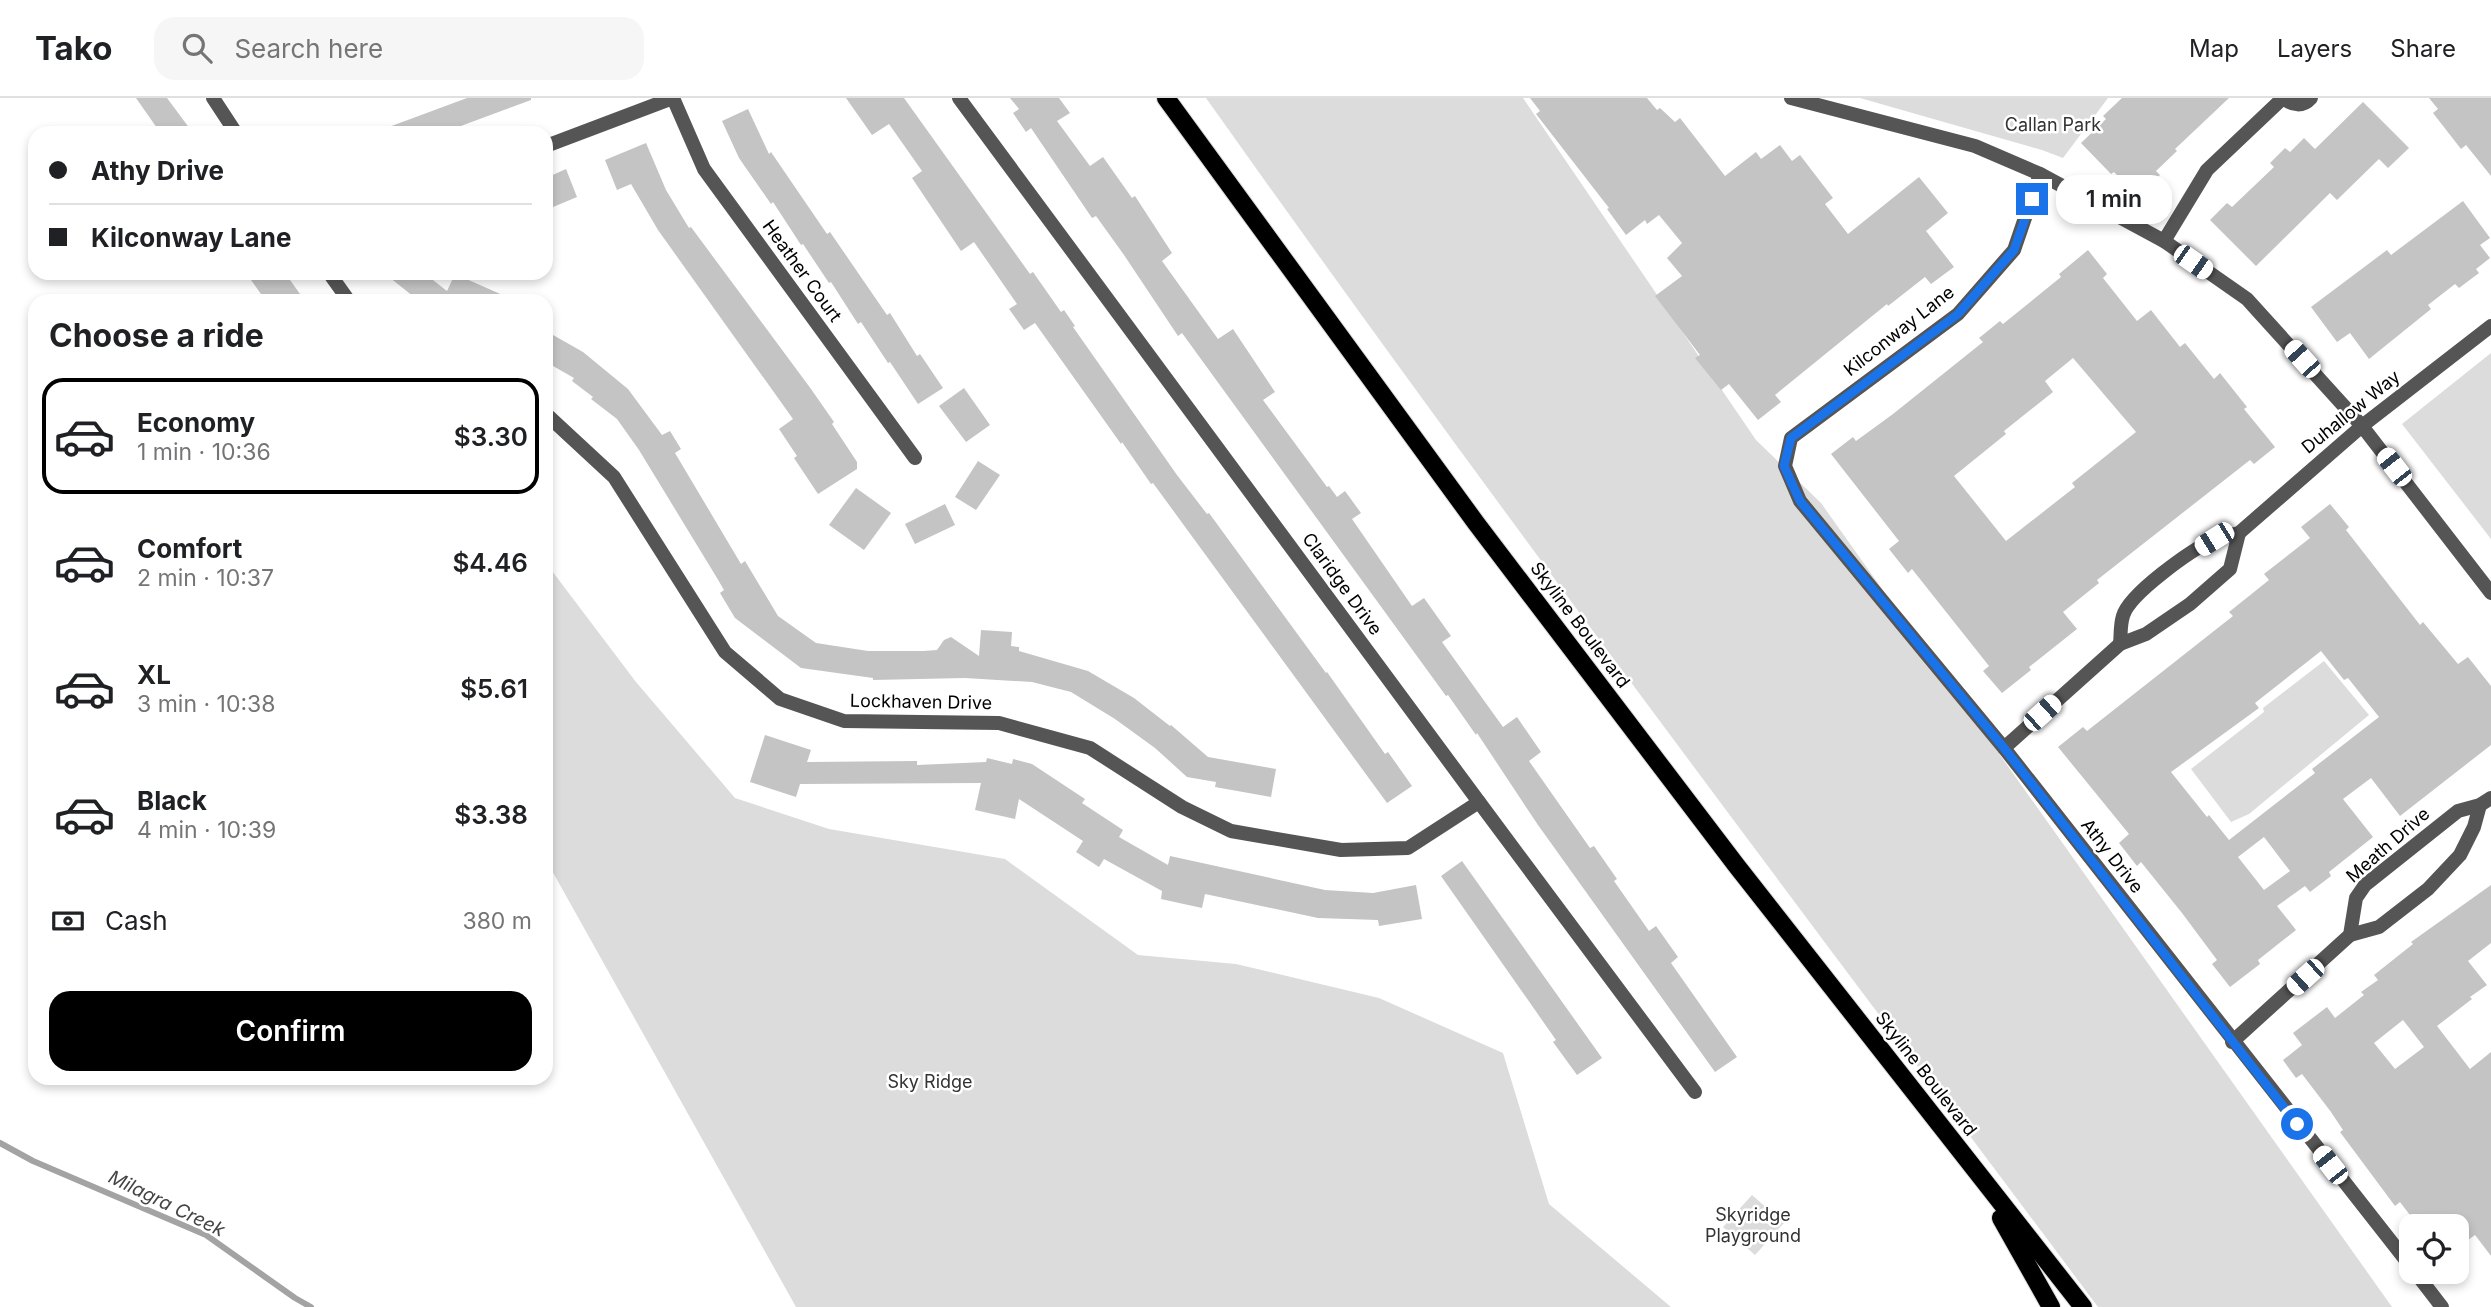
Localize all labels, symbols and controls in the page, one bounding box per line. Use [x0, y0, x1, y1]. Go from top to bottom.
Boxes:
search box [154, 17, 644, 80]
text: Tako [35, 28, 112, 68]
icon: search [178, 29, 216, 67]
text: Search here [234, 33, 383, 64]
text: Map [2189, 34, 2239, 63]
text: Layers [2277, 34, 2352, 63]
text: Share [2390, 34, 2456, 63]
park label: Callan Park [2005, 114, 2101, 135]
text: Athy Drive [91, 155, 224, 186]
callout: 1 min [2056, 174, 2172, 224]
route end [2016, 183, 2048, 215]
text: 1 min [2086, 185, 2142, 213]
street label: Heather Court [758, 216, 846, 326]
text: Kilconway Lane [91, 222, 291, 253]
car [2170, 241, 2217, 283]
street label: Kilconway Lane [1839, 281, 1958, 380]
text: Choose a ride [49, 316, 264, 355]
car [2281, 336, 2324, 382]
street label: Duhallow Way [2297, 366, 2404, 458]
icon: car [53, 405, 116, 468]
text: Economy [137, 407, 255, 438]
text: $3.30 [454, 421, 528, 452]
text: 1 min · 10:36 [137, 438, 271, 466]
car [2373, 444, 2416, 490]
car [2191, 519, 2238, 559]
street label: Claridge Drive [1298, 528, 1387, 639]
icon: car [53, 531, 116, 594]
text: Comfort [137, 533, 242, 564]
text: $4.46 [452, 547, 528, 578]
street label: Skyline Boulevard [1526, 558, 1634, 692]
text: 2 min · 10:37 [137, 564, 274, 592]
icon: car [53, 657, 116, 720]
text: XL [137, 659, 171, 690]
text: $5.61 [460, 673, 528, 704]
text: 3 min · 10:38 [137, 690, 275, 718]
street label: Lockhaven Drive [850, 690, 992, 713]
car [2020, 691, 2065, 735]
icon: car [53, 783, 116, 846]
text: Black [137, 785, 207, 816]
text: $3.38 [454, 799, 528, 830]
street label: Meath Drive [2342, 803, 2434, 886]
street label: Athy Drive [2077, 814, 2148, 897]
text: 4 min · 10:39 [137, 816, 276, 844]
icon: cash [49, 902, 87, 940]
text: Cash [105, 905, 168, 936]
text: 380 m [462, 907, 532, 935]
car [2283, 955, 2328, 999]
button: Confirm [49, 991, 532, 1071]
street label: Skyline Boulevard [1871, 1007, 1981, 1140]
park label: Sky Ridge [887, 1071, 973, 1092]
route start [2281, 1108, 2313, 1140]
car [2309, 1142, 2352, 1188]
water label: Milagra Creek [105, 1165, 229, 1242]
park label: Skyridge Playground [1705, 1204, 1801, 1246]
map controls [2399, 1214, 2469, 1284]
button: locate [2399, 1214, 2469, 1284]

